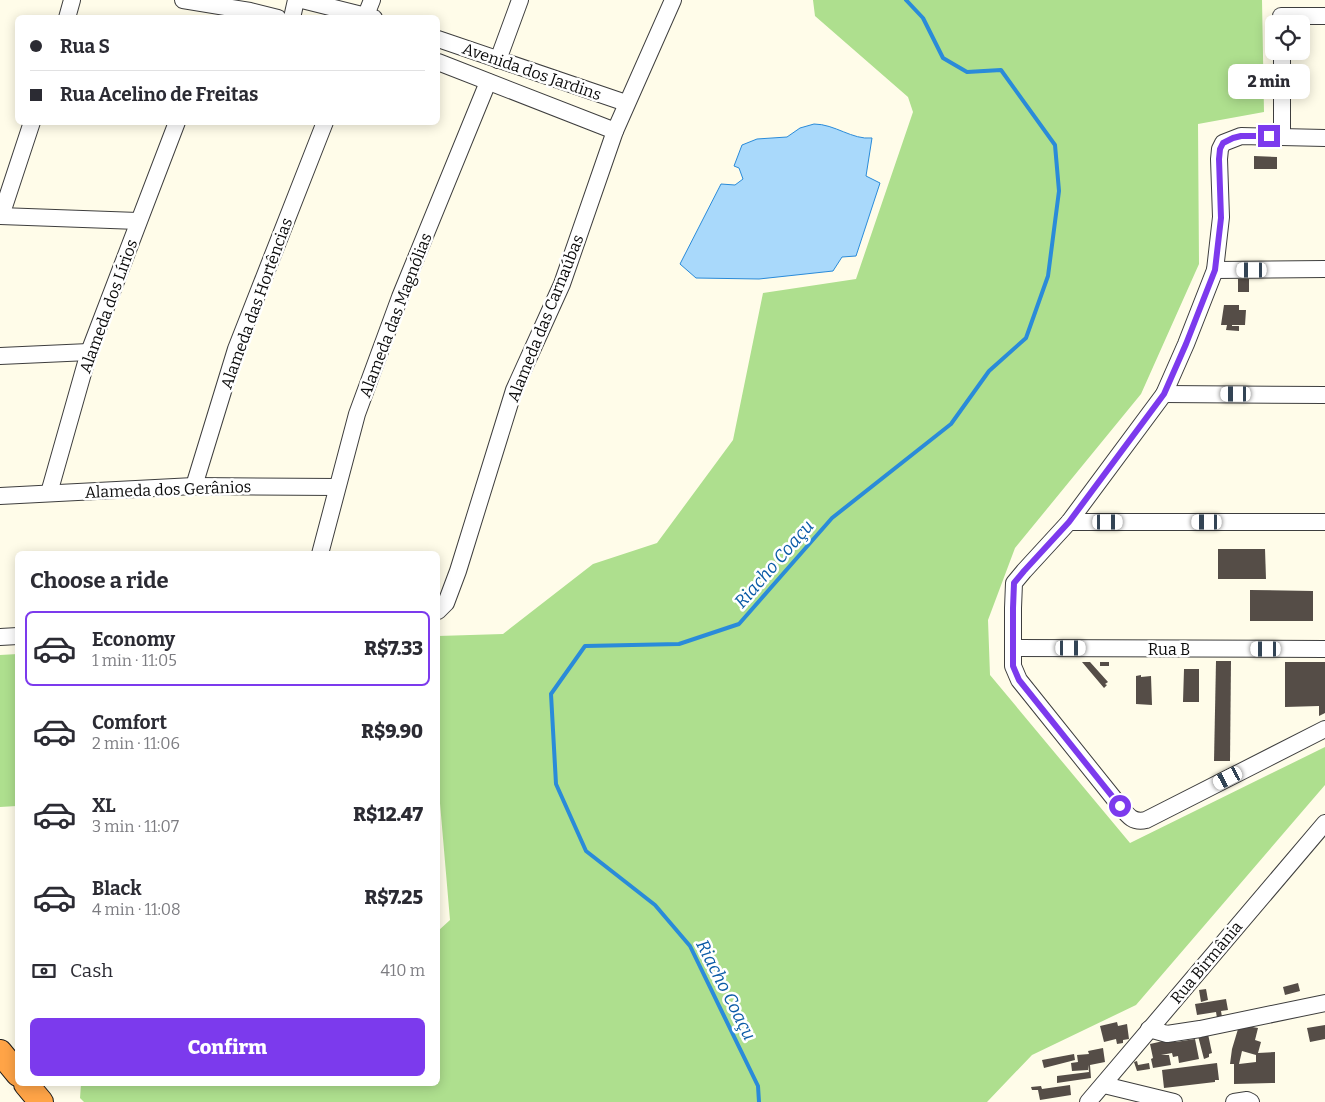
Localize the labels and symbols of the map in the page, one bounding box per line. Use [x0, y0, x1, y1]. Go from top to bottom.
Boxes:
street label: Avenida dos Jardins [460, 39, 604, 104]
callout: 2 min [1228, 64, 1310, 98]
route end [1258, 125, 1280, 147]
street label: Alameda das Hortências [217, 215, 296, 391]
street label: Alameda das Magnólias [355, 230, 436, 400]
street label: Alameda das Carnaúbas [503, 232, 588, 404]
street label: Alameda dos Lírios [75, 237, 141, 376]
car [1237, 263, 1267, 278]
car [1221, 387, 1251, 402]
street label: Alameda dos Gerânios [84, 477, 252, 502]
water label: Riacho Coaçu [730, 515, 818, 613]
car [1093, 515, 1123, 530]
car [1192, 515, 1222, 530]
street label: Rua B [1148, 640, 1190, 659]
car [1056, 641, 1086, 656]
car [1251, 642, 1281, 657]
car [1211, 765, 1244, 791]
route start [1109, 795, 1131, 817]
street label: Rua Birmânia [1167, 917, 1246, 1007]
water label: Riacho Coaçu [691, 936, 761, 1044]

